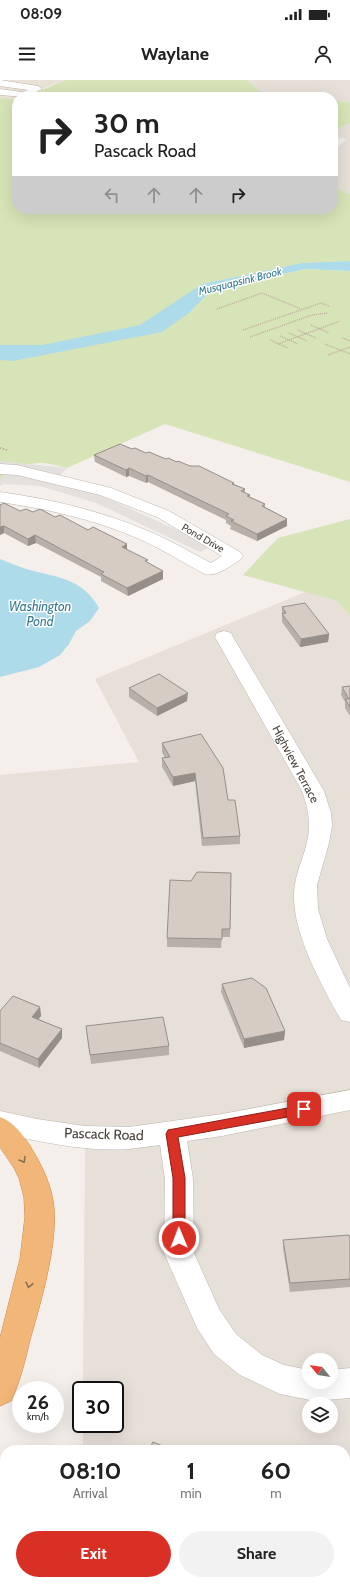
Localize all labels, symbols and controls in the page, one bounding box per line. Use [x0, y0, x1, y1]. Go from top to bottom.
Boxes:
text: 08:09 [20, 5, 62, 23]
icon: menu [16, 43, 38, 65]
text: Waylane [141, 43, 209, 65]
icon: person [312, 43, 334, 65]
text: 30 m [94, 106, 160, 140]
icon: right [28, 108, 80, 160]
text: Pascack Road [94, 140, 196, 162]
icon: left [101, 184, 123, 206]
icon: ahead [143, 184, 165, 206]
icon: ahead [185, 184, 207, 206]
icon: right [227, 184, 249, 206]
water label: Musquapsink Brook [196, 264, 283, 298]
street label: Pond Drive [179, 521, 227, 555]
water label: Washington Pond [9, 598, 71, 629]
street label: Highview Terrace [269, 723, 323, 805]
pin [287, 1092, 321, 1126]
icon: arrive [293, 1098, 315, 1120]
street label: Pascack Road [64, 1124, 144, 1144]
one-way arrow [18, 1156, 26, 1163]
position arrow [158, 1217, 200, 1259]
one-way arrow [25, 1282, 33, 1289]
north arrow [302, 1353, 338, 1389]
map controls [302, 1353, 338, 1433]
speed limit sign: 30 [72, 1381, 124, 1433]
text: 26 [27, 1390, 49, 1414]
button: layers [302, 1397, 338, 1433]
text: km/h [27, 1410, 49, 1423]
text: 08:10 [59, 1456, 121, 1485]
text: 1 [187, 1456, 195, 1485]
text: 60 [261, 1456, 291, 1485]
text: Arrival [73, 1485, 107, 1501]
text: min [180, 1485, 202, 1501]
text: m [270, 1485, 282, 1501]
button: Exit [16, 1531, 171, 1577]
button: Share [179, 1531, 334, 1577]

